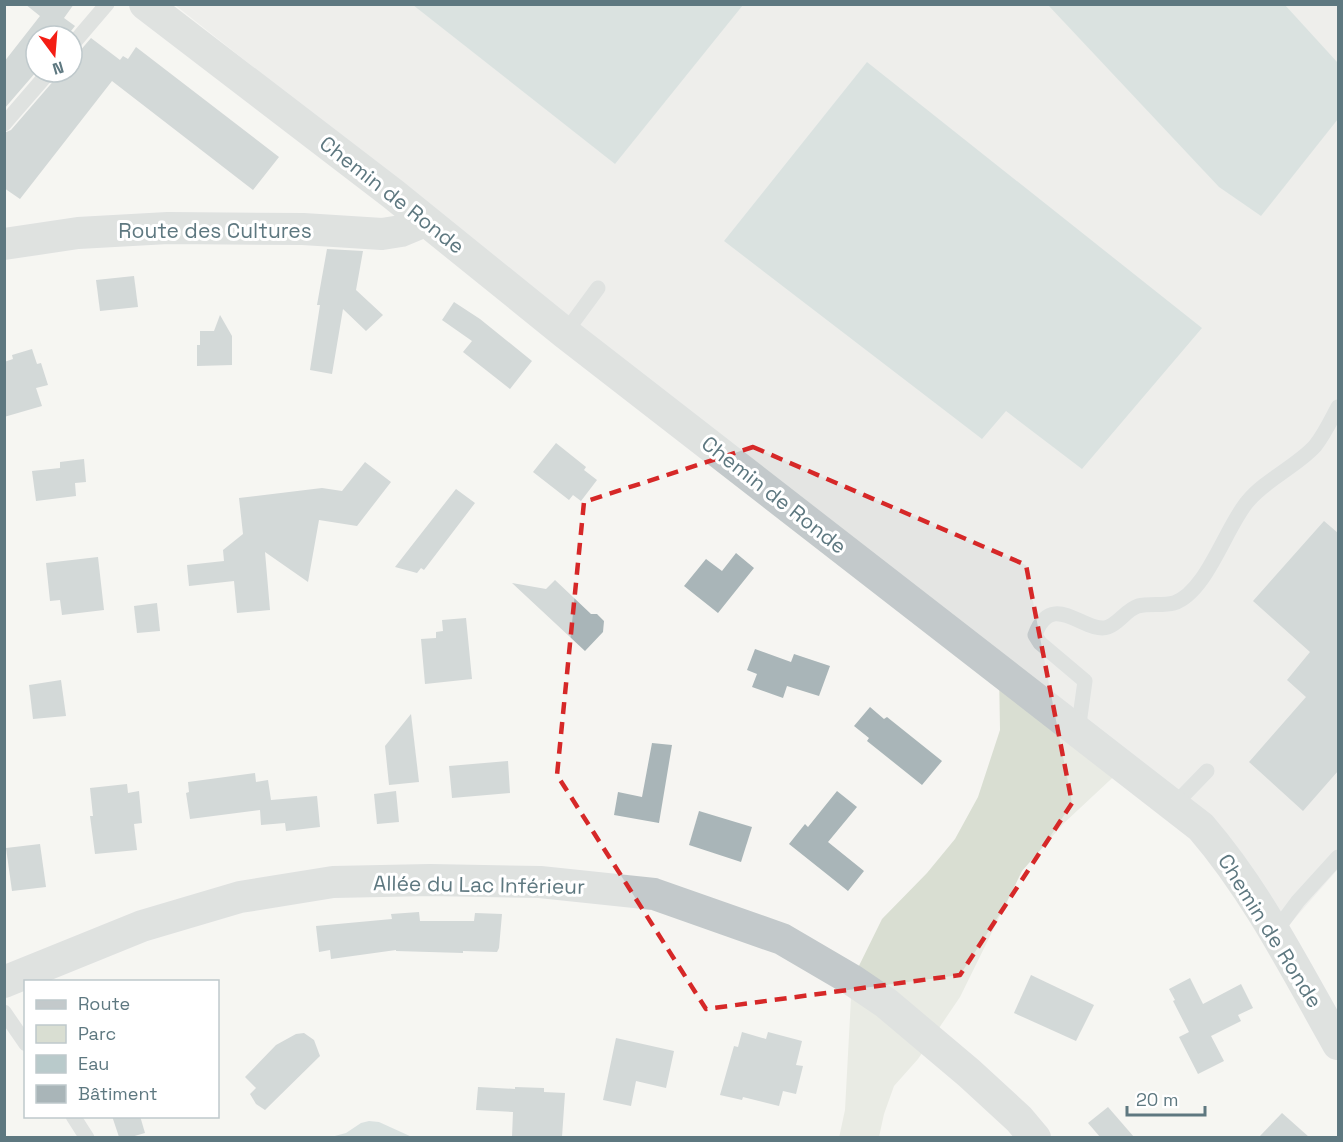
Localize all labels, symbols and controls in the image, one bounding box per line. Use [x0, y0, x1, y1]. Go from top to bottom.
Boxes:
north arrow [24, 24, 84, 84]
text: N [50, 56, 66, 80]
street label: Chemin de Ronde [314, 130, 470, 260]
street label: Route des Cultures [118, 217, 312, 244]
street label: Chemin de Ronde [696, 430, 852, 560]
street label: Chemin de Ronde [1212, 849, 1329, 1013]
street label: Allée du Lac Inférieur [373, 869, 585, 900]
legend [24, 980, 219, 1118]
text: Route [78, 992, 130, 1015]
text: Parc [78, 1022, 116, 1045]
text: Eau [78, 1052, 109, 1075]
scale bar [1127, 1079, 1205, 1117]
text: Bâtiment [78, 1082, 158, 1105]
text: 20 m [1136, 1088, 1179, 1111]

